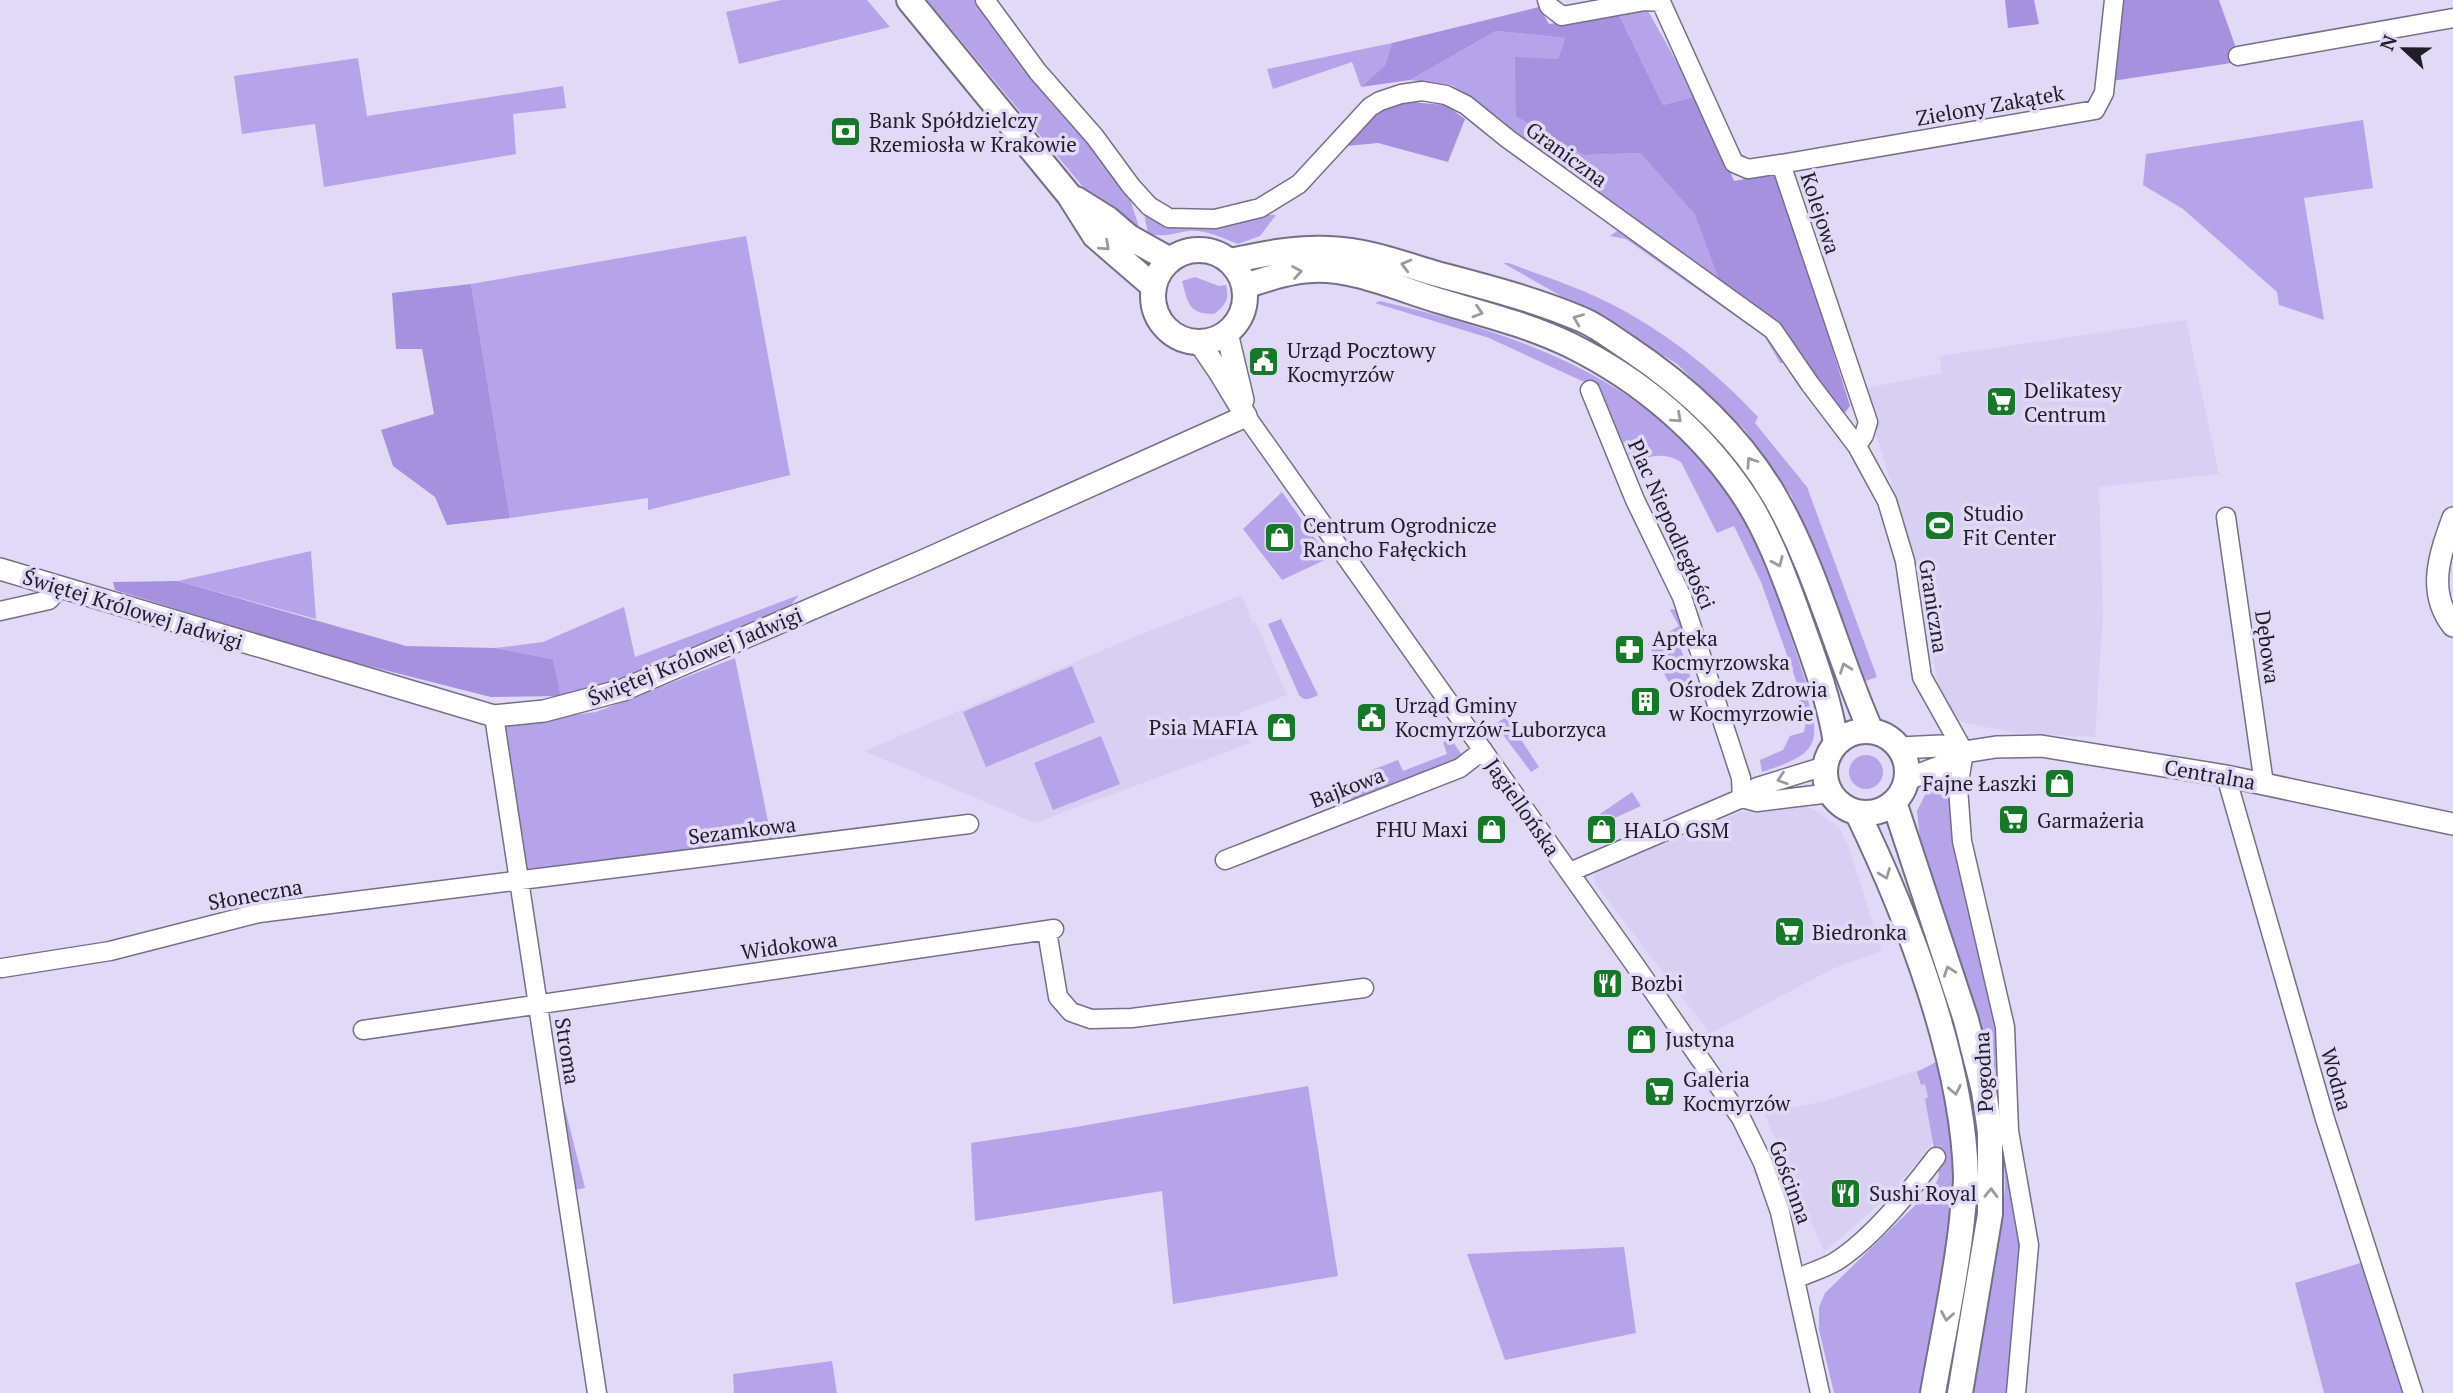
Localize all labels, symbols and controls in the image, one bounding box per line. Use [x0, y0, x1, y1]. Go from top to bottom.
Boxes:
north arrow [2369, 14, 2439, 84]
text: N [2373, 31, 2402, 54]
street label: Zielony Zakątek [1914, 78, 2066, 132]
place label: Bank Spółdzielczy Rzemiosła w Krakowie [869, 106, 1077, 158]
bank icon: Bank Spółdzielczy Rzemiosła w Krakowie [829, 115, 863, 149]
street label: Graniczna [1520, 115, 1614, 193]
street label: Kolejowa [1795, 169, 1847, 258]
one-way arrow [1097, 238, 1110, 250]
one-way arrow [1400, 259, 1412, 273]
one-way arrow [1291, 265, 1303, 280]
one-way arrow [1472, 304, 1484, 319]
one-way arrow [1573, 313, 1585, 327]
place label: Urząd Pocztowy Kocmyrzów [1287, 336, 1436, 388]
public building icon: Urząd Pocztowy Kocmyrzów [1247, 345, 1281, 379]
place label: Delikatesy Centrum [2024, 376, 2122, 428]
supermarket icon: Delikatesy Centrum [1984, 385, 2018, 419]
one-way arrow [1669, 409, 1682, 422]
street label: Plac Niepodległości [1622, 435, 1722, 613]
one-way arrow [1746, 457, 1759, 470]
place label: Studio Fit Center [1963, 499, 2056, 551]
sports icon: Studio Fit Center [1923, 508, 1957, 542]
place label: Centrum Ogrodnicze Rancho Fałęckich [1303, 511, 1497, 563]
shop icon: Centrum Ogrodnicze Rancho Fałęckich [1263, 520, 1297, 554]
one-way arrow [1770, 555, 1784, 568]
street label: Graniczna [1913, 557, 1955, 655]
street label: Świętej Królowej Jadwigi [19, 562, 247, 656]
street label: Świętej Królowej Jadwigi [584, 600, 806, 712]
street label: Dębowa [2249, 608, 2287, 686]
place label: Apteka Kocmyrzowska [1652, 624, 1790, 676]
pharmacy icon: Apteka Kocmyrzowska [1612, 633, 1646, 667]
one-way arrow [1840, 663, 1854, 675]
place label: Ośrodek Zdrowia w Kocmyrzowie [1668, 675, 1828, 727]
building icon: Ośrodek Zdrowia w Kocmyrzowie [1629, 684, 1663, 718]
place label: Urząd Gminy Kocmyrzów-Luborzyca [1395, 691, 1607, 743]
public building icon: Urząd Gminy Kocmyrzów-Luborzyca [1355, 700, 1389, 734]
shop icon: Psia MAFIA [1264, 710, 1298, 744]
place label: Psia MAFIA [1149, 713, 1259, 741]
street label: Centralna [2162, 752, 2258, 796]
street label: Jagiellońska [1479, 753, 1567, 862]
street label: Bajkowa [1306, 760, 1389, 814]
shop icon: Fajne Łaszki [2043, 766, 2077, 800]
place label: Fajne Łaszki [1922, 769, 2037, 797]
one-way arrow [1777, 771, 1789, 786]
supermarket icon: Garmażeria [1997, 803, 2031, 837]
place label: Garmażeria [2037, 806, 2145, 834]
street label: Sezamkowa [686, 809, 798, 851]
shop icon: FHU Maxi [1474, 812, 1508, 846]
shop icon: HALO GSM [1584, 813, 1618, 847]
place label: FHU Maxi [1376, 815, 1468, 843]
place label: HALO GSM [1624, 816, 1729, 844]
one-way arrow [1877, 868, 1891, 880]
street label: Słoneczna [206, 872, 305, 916]
supermarket icon: Biedronka [1772, 915, 1806, 949]
place label: Biedronka [1812, 918, 1907, 946]
street label: Widokowa [739, 924, 839, 966]
restaurant icon: Bozbi [1591, 966, 1625, 1000]
one-way arrow [1943, 966, 1957, 978]
place label: Bozbi [1631, 969, 1683, 997]
street label: Stroma [549, 1015, 587, 1087]
shop icon: Justyna [1625, 1022, 1659, 1056]
place label: Justyna [1665, 1025, 1735, 1053]
street label: Pogodna [1967, 1030, 1999, 1113]
street label: Wodna [2315, 1044, 2359, 1114]
place label: Galeria Kocmyrzów [1683, 1065, 1791, 1117]
supermarket icon: Galeria Kocmyrzów [1643, 1074, 1677, 1108]
one-way arrow [1947, 1084, 1962, 1096]
street label: Gościnna [1763, 1136, 1819, 1228]
restaurant icon: Sushi Royal [1829, 1176, 1863, 1210]
place label: Sushi Royal [1869, 1179, 1977, 1207]
one-way arrow [1983, 1187, 1998, 1198]
one-way arrow [1940, 1310, 1955, 1321]

